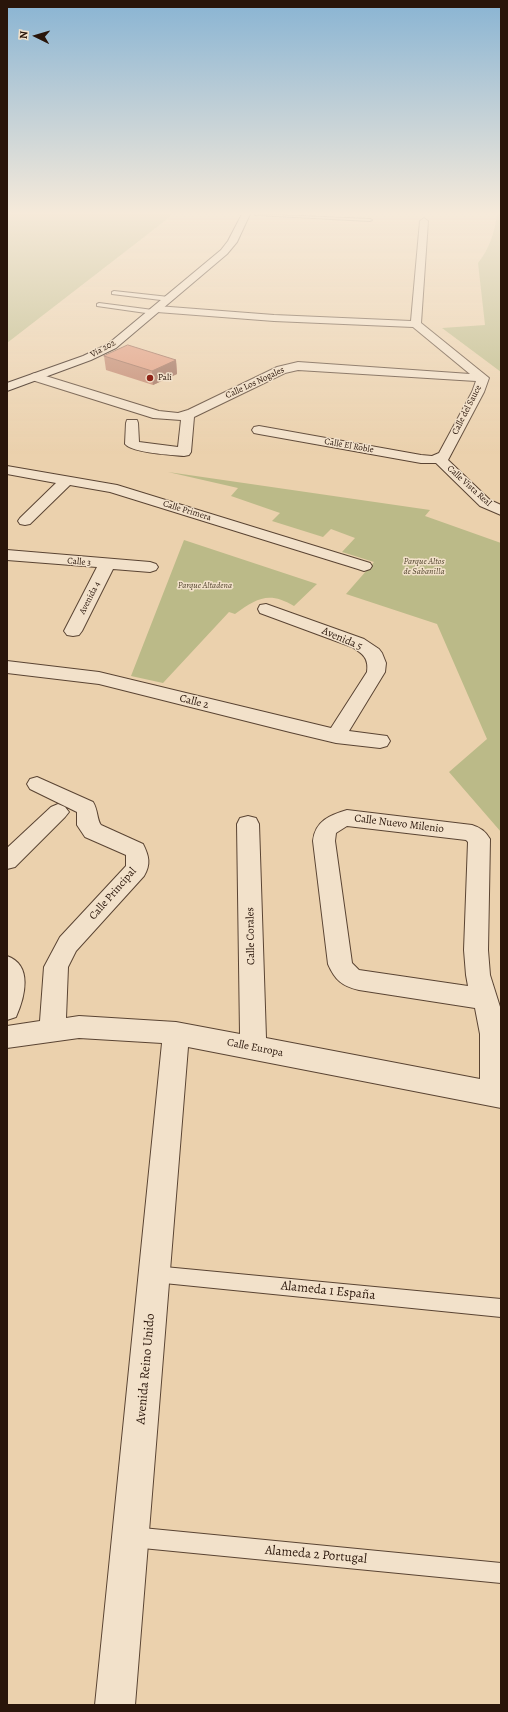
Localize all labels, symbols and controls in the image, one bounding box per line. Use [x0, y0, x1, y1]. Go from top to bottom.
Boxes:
north arrow [16, 16, 56, 56]
text: N [16, 30, 31, 40]
street label: Vía 202 [89, 338, 117, 360]
street label: Calle Los Nogales [224, 365, 286, 401]
marker: Palí [145, 373, 155, 383]
place label: Palí [158, 373, 172, 383]
street label: Calle del Sauce [450, 383, 484, 437]
street label: Calle El Roble [324, 436, 374, 456]
street label: Calle Vista Real [445, 463, 493, 509]
street label: Calle Primera [162, 499, 212, 523]
street label: Calle 3 [67, 556, 91, 568]
park label: Parque Altos de Sabanilla [403, 557, 445, 578]
street label: Avenida 4 [77, 580, 103, 616]
park label: Parque Altadena [178, 581, 232, 591]
street label: Avenida 5 [320, 625, 364, 653]
street label: Calle 2 [178, 692, 210, 712]
street label: Calle Nuevo Milenio [353, 812, 445, 836]
street label: Calle Principal [87, 865, 139, 923]
street label: Calle Corales [244, 907, 258, 965]
street label: Calle Europa [226, 1036, 284, 1060]
street label: Alameda 1 España [280, 1278, 376, 1304]
street label: Avenida Reino Unido [133, 1313, 159, 1425]
street label: Alameda 2 Portugal [264, 1543, 368, 1567]

